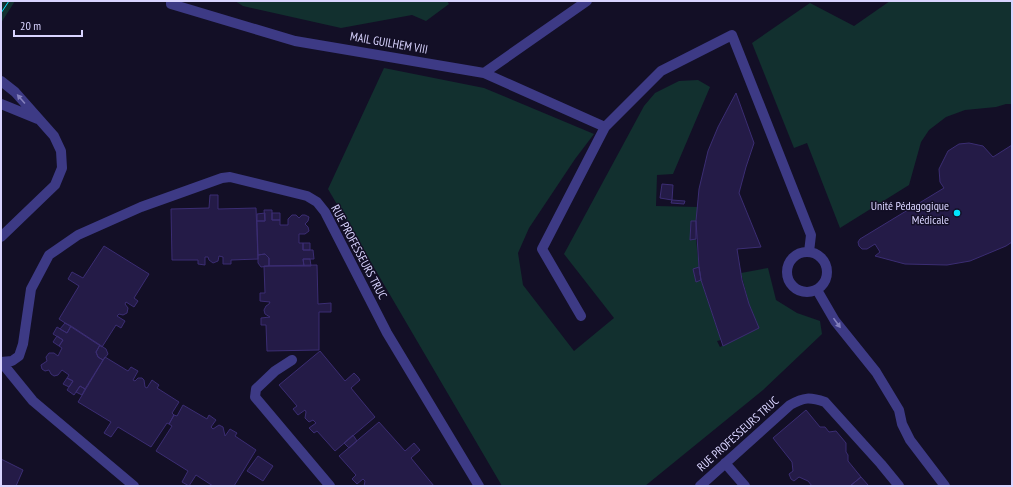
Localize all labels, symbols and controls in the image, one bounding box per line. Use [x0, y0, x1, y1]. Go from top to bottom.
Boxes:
scale bar [14, 12, 82, 38]
text: 20 m [20, 18, 41, 33]
street label: MAIL GUILHEM VIII [349, 28, 429, 57]
one-way arrow [17, 94, 26, 104]
place label: Unité Pédagogique Médicale [871, 198, 949, 227]
street label: RUE PROFESSEURS TRUC [328, 202, 391, 302]
marker: Unité Pédagogique Médicale [952, 208, 962, 218]
one-way arrow [833, 318, 841, 329]
street label: RUE PROFESSEURS TRUC [694, 393, 782, 474]

